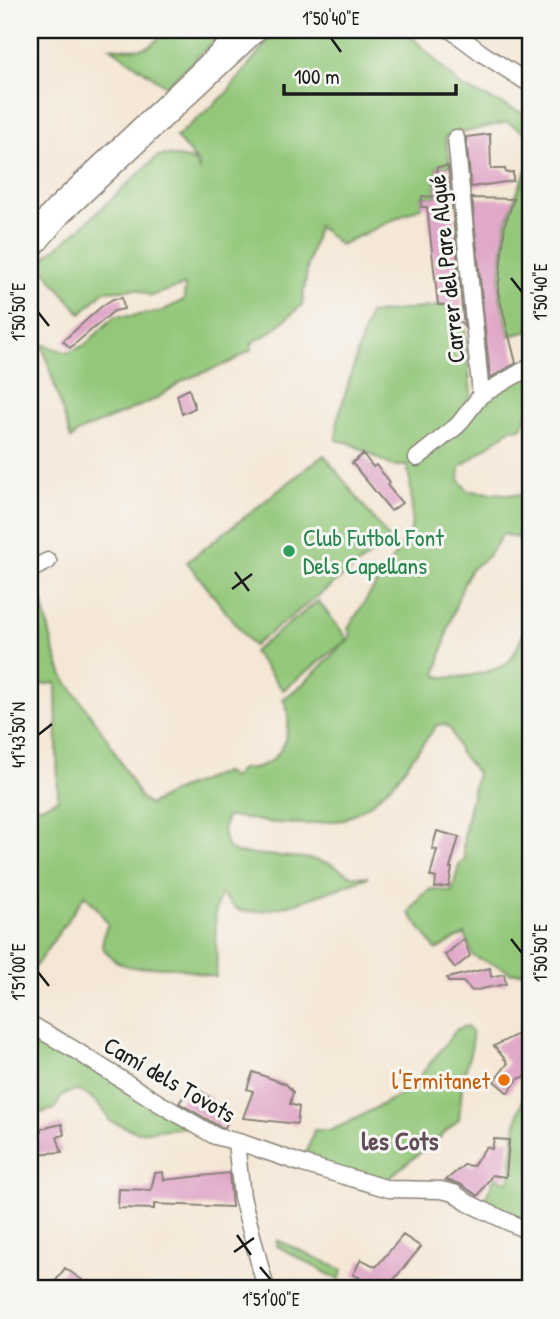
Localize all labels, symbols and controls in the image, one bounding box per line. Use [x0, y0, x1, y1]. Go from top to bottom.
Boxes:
text: 1°50'40"E [302, 6, 360, 31]
scale bar [284, 52, 455, 96]
text: 100 m [294, 62, 340, 91]
street label: Carrer del Pare Algué [420, 173, 472, 365]
text: 1°50'40"E [528, 263, 553, 321]
text: 1°50'50"E [6, 283, 31, 341]
place label: Club Futbol Font Dels Capellans [303, 521, 444, 581]
marker: Club Futbol Font Dels Capellans [281, 543, 297, 559]
text: 41°43'50"N [6, 702, 31, 768]
text: 1°50'50"E [528, 924, 553, 982]
text: 1°51'00"E [6, 943, 31, 1001]
street label: Camí dels Tovots [98, 1028, 242, 1130]
place label: l'Ermitanet [392, 1064, 491, 1096]
marker: l'Ermitanet [496, 1072, 512, 1088]
district label: les Cots [362, 1123, 438, 1158]
text: 1°51'00"E [242, 1287, 300, 1312]

